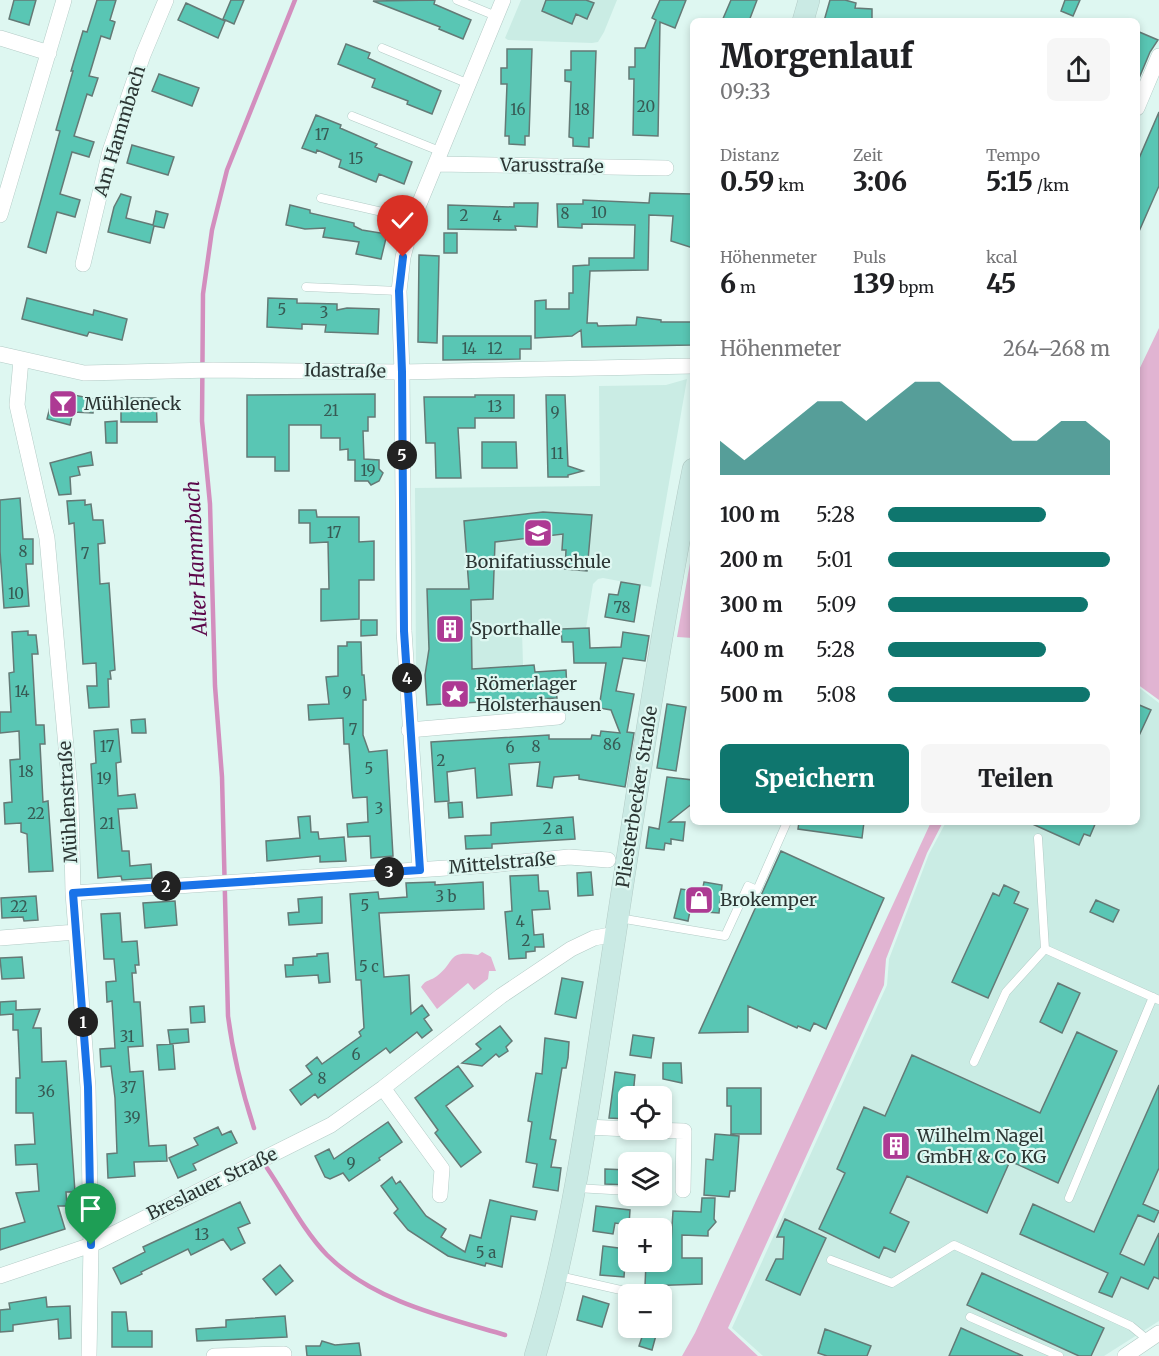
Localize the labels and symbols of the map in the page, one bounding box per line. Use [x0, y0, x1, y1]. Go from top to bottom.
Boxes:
street label: Am Hammbach [88, 63, 150, 200]
house number: 20 [637, 97, 655, 116]
house number: 16 [510, 100, 526, 119]
house number: 18 [574, 100, 590, 119]
house number: 17 [315, 125, 330, 144]
house number: 15 [348, 149, 364, 168]
street label: Varusstraße [499, 153, 604, 178]
pin [377, 195, 428, 257]
house number: 10 [591, 203, 607, 222]
house number: 8 [561, 204, 570, 223]
house number: 2 [460, 206, 469, 225]
house number: 4 [492, 207, 502, 226]
house number: 5 [278, 300, 286, 319]
house number: 3 [320, 303, 328, 322]
house number: 14 [461, 339, 477, 358]
house number: 12 [487, 339, 503, 358]
street label: Idastraße [304, 358, 386, 383]
bar icon: Mühleneck [47, 388, 79, 420]
place label: Mühleneck [84, 392, 182, 415]
house number: 13 [488, 397, 502, 416]
house number: 21 [323, 401, 339, 420]
house number: 9 [550, 403, 560, 422]
pin: 5 [387, 440, 417, 470]
house number: 11 [550, 444, 564, 463]
house number: 19 [360, 461, 376, 480]
water label: Alter Hammbach [179, 480, 212, 638]
school or university icon: Bonifatiusschule [522, 517, 554, 549]
house number: 17 [327, 523, 342, 542]
house number: 8 [19, 542, 28, 561]
house number: 7 [81, 544, 90, 563]
place label: Bonifatiusschule [465, 550, 611, 573]
house number: 10 [8, 584, 24, 603]
house number: 78 [613, 598, 631, 617]
building icon: Sporthalle [434, 613, 466, 645]
place label: Sporthalle [471, 617, 561, 640]
pin: 4 [392, 663, 422, 693]
place label: Römerlager Holsterhausen [476, 672, 601, 716]
place icon: Römerlager Holsterhausen [439, 678, 471, 710]
house number: 14 [14, 682, 30, 701]
house number: 9 [342, 683, 352, 702]
street label: Pliesterbecker Straße [611, 704, 662, 890]
house number: 7 [349, 720, 358, 739]
house number: 86 [603, 735, 621, 754]
house number: 17 [100, 737, 115, 756]
house number: 8 [532, 737, 541, 756]
house number: 6 [505, 738, 515, 757]
street label: Mühlenstraße [53, 740, 82, 864]
house number: 2 [437, 751, 446, 770]
house number: 5 [365, 759, 373, 778]
house number: 18 [18, 762, 34, 781]
house number: 19 [96, 769, 112, 788]
house number: 3 [375, 799, 383, 818]
house number: 22 [27, 804, 45, 823]
house number: 21 [99, 814, 115, 833]
house number: 2 a [543, 819, 563, 838]
street label: Mittelstraße [448, 846, 556, 879]
pin: 3 [374, 857, 404, 887]
pin: 2 [151, 871, 181, 901]
shop icon: Brokemper [683, 884, 715, 916]
house number: 3 b [435, 887, 457, 906]
place label: Brokemper [720, 888, 817, 911]
house number: 5 [361, 896, 369, 915]
house number: 22 [10, 897, 28, 916]
house number: 4 [515, 912, 525, 931]
house number: 2 [522, 931, 531, 950]
house number: 5 c [359, 957, 379, 976]
pin: 1 [68, 1007, 98, 1037]
house number: 31 [120, 1027, 135, 1046]
house number: 6 [351, 1045, 361, 1064]
house number: 8 [318, 1069, 327, 1088]
house number: 37 [120, 1078, 137, 1097]
house number: 36 [37, 1082, 55, 1101]
house number: 39 [123, 1108, 141, 1127]
place label: Wilhelm Nagel GmbH & Co KG [916, 1124, 1046, 1168]
building icon: Wilhelm Nagel GmbH & Co KG [880, 1130, 912, 1162]
street label: Breslauer Straße [143, 1142, 281, 1225]
house number: 9 [346, 1154, 356, 1173]
pin [65, 1183, 116, 1245]
house number: 13 [195, 1225, 209, 1244]
house number: 5 a [476, 1243, 496, 1262]

